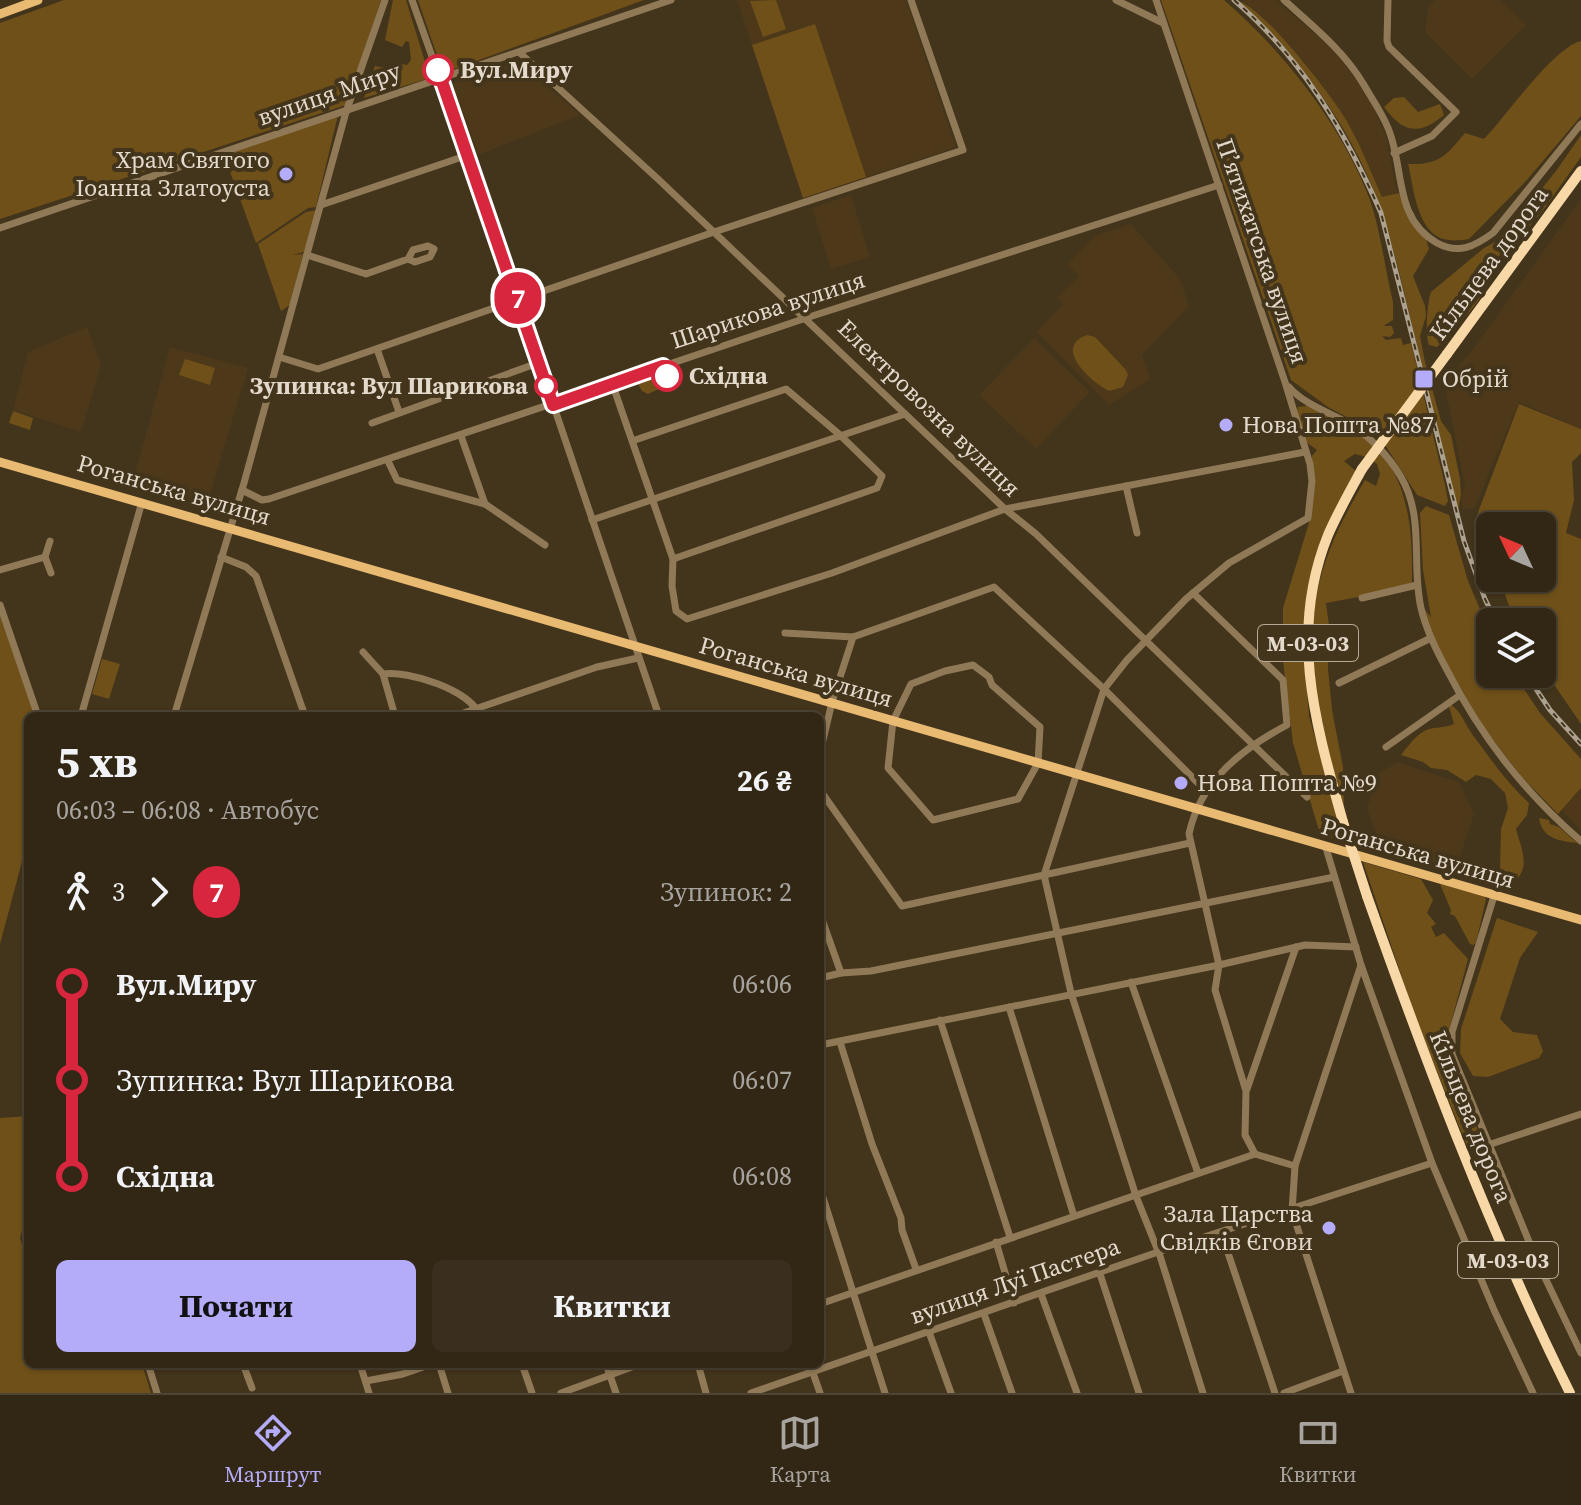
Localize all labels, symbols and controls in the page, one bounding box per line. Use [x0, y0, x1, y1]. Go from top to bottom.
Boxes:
street label: вулиця Миру [253, 53, 405, 133]
place label: Вул.Миру [460, 53, 573, 86]
marker: Вул.Миру [423, 55, 453, 85]
street label: П’ятихатська вулиця [1208, 134, 1317, 368]
place label: Храм Святого Іоанна Златоуста [76, 143, 271, 204]
marker: Храм Святого Іоанна Златоуста [277, 165, 295, 183]
street label: Кільцева дорога [1422, 178, 1556, 346]
street label: Шарикова вулиця [666, 263, 869, 356]
line badge: 7 [492, 272, 544, 324]
text: 7 [510, 279, 526, 317]
street label: Електровозна вулиця [831, 312, 1028, 504]
place label: Східна [689, 359, 768, 392]
marker: Східна [652, 361, 682, 391]
place label: Обрій [1442, 362, 1509, 395]
marker: Обрій [1413, 368, 1435, 390]
place label: Зупинка: Вул Шарикова [250, 369, 528, 402]
marker: Зупинка: Вул Шарикова [535, 375, 557, 397]
place label: Нова Пошта №87 [1242, 408, 1434, 441]
marker: Нова Пошта №87 [1217, 416, 1235, 434]
street label: Роганська вулиця [74, 446, 275, 533]
north arrow [1476, 512, 1556, 592]
map controls [1476, 512, 1556, 688]
button: layers [1476, 608, 1556, 688]
road number: М-03-03 [1258, 625, 1358, 661]
street label: Роганська вулиця [696, 628, 897, 715]
text: 5 хв [56, 731, 138, 792]
text: 26 ₴ [737, 760, 792, 801]
place label: Нова Пошта №9 [1197, 766, 1377, 799]
marker: Нова Пошта №9 [1172, 774, 1190, 792]
text: 06:03 – 06:08 · Автобус [56, 792, 319, 828]
street label: Роганська вулиця [1318, 809, 1519, 896]
icon: walk [56, 870, 100, 914]
icon: forward [137, 870, 181, 914]
text: 7 [209, 873, 224, 911]
text: 3 [112, 874, 125, 910]
text: Зупинок: 2 [660, 874, 792, 910]
text: Вул.Миру [116, 964, 257, 1005]
text: 06:06 [732, 966, 792, 1002]
street label: Кільцева дорога [1422, 1026, 1521, 1208]
text: Зупинка: Вул Шарикова [116, 1060, 454, 1101]
text: 06:07 [732, 1062, 792, 1098]
text: Східна [116, 1156, 214, 1197]
text: 06:08 [732, 1158, 792, 1194]
place label: Зала Царства Свідків Єгови [1160, 1197, 1314, 1258]
marker: Зала Царства Свідків Єгови [1320, 1219, 1338, 1237]
street label: вулиця Луї Пастера [905, 1229, 1125, 1332]
road number: М-03-03 [1458, 1242, 1558, 1278]
button: Почати [56, 1260, 416, 1352]
button: Квитки [432, 1260, 792, 1352]
tab: Маршрут [224, 1411, 321, 1489]
tab: Карта [770, 1411, 831, 1489]
tab: Квитки [1279, 1411, 1357, 1489]

